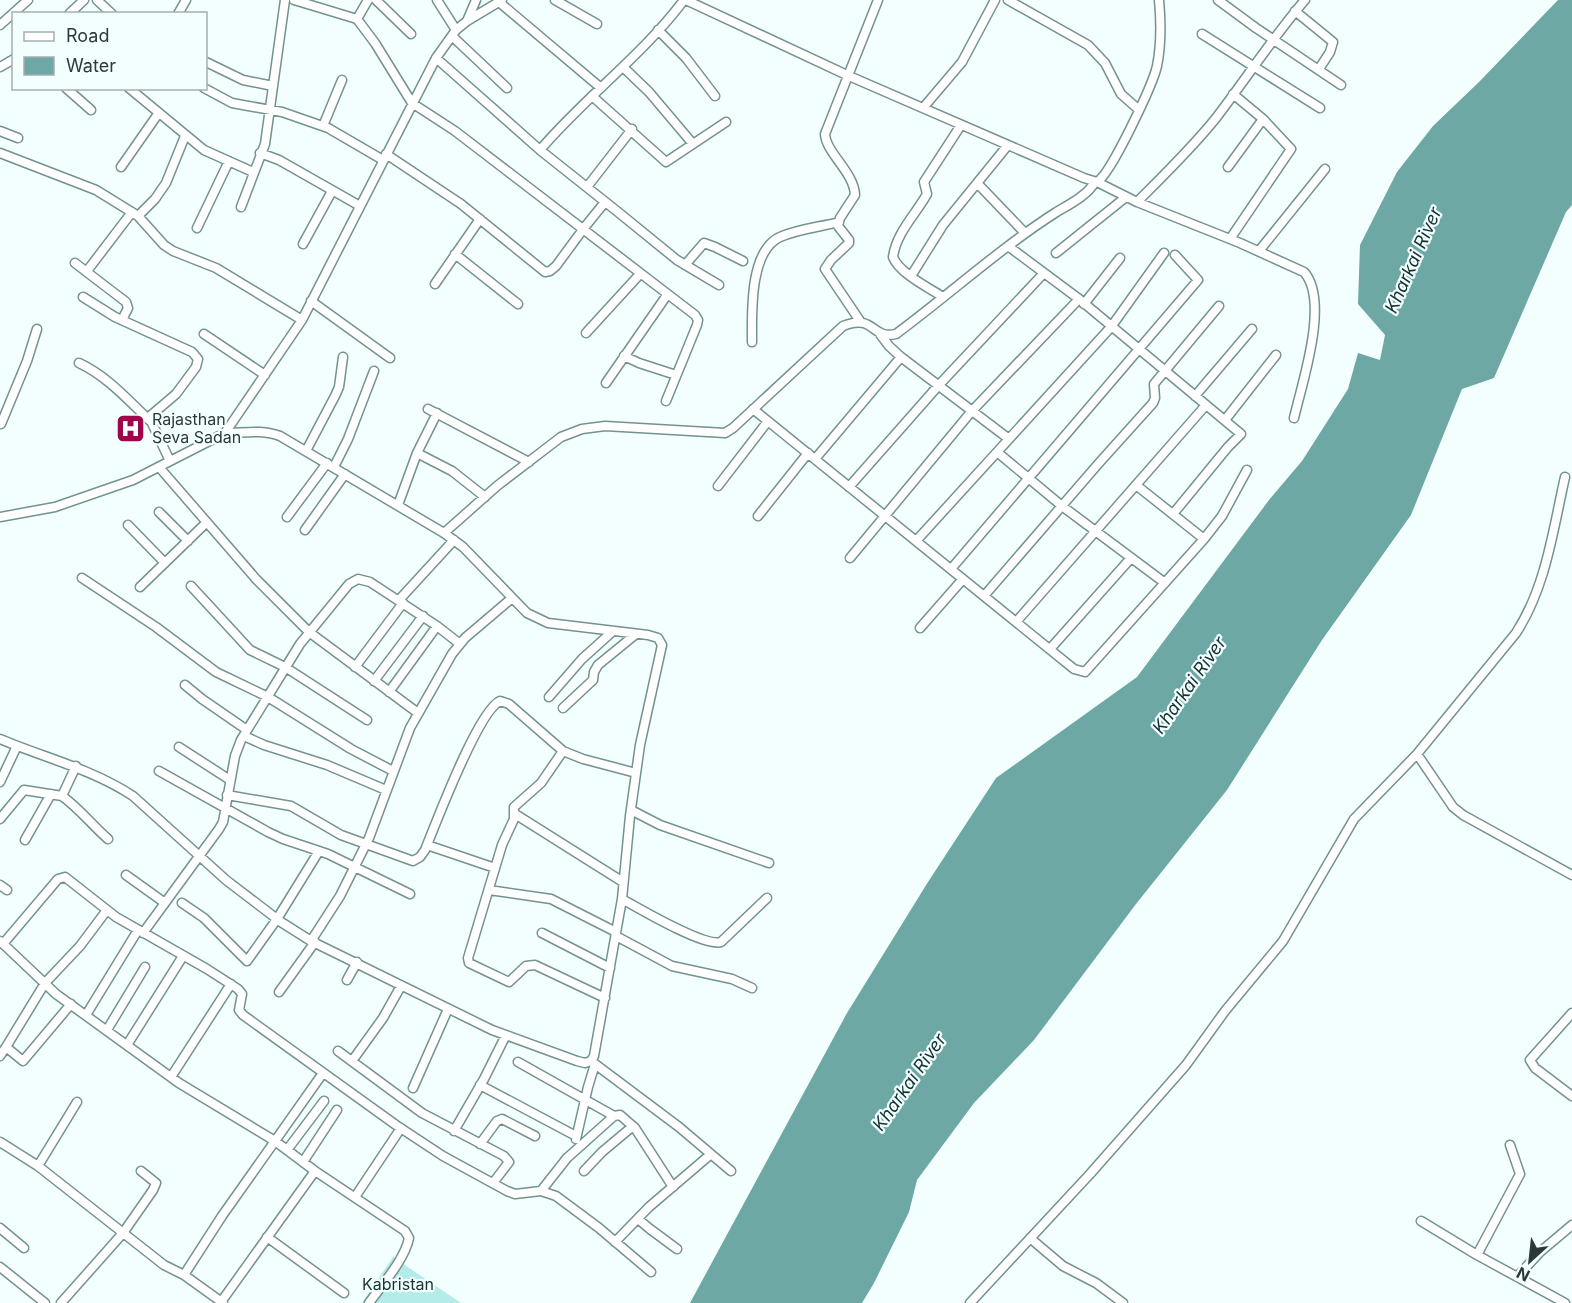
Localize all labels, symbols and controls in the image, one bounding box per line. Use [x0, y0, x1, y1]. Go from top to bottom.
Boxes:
legend [12, 12, 207, 90]
text: Road [66, 25, 109, 46]
text: Water [66, 55, 116, 76]
water label: Kharkai River [1380, 203, 1446, 316]
place label: Rajasthan Seva Sadan [152, 409, 241, 447]
hospital icon: Rajasthan Seva Sadan [115, 412, 147, 444]
water label: Kharkai River [1148, 631, 1231, 738]
water label: Kharkai River [868, 1028, 951, 1135]
north arrow [1500, 1231, 1560, 1291]
text: N [1513, 1263, 1533, 1286]
park label: Kabristan [362, 1274, 434, 1294]

